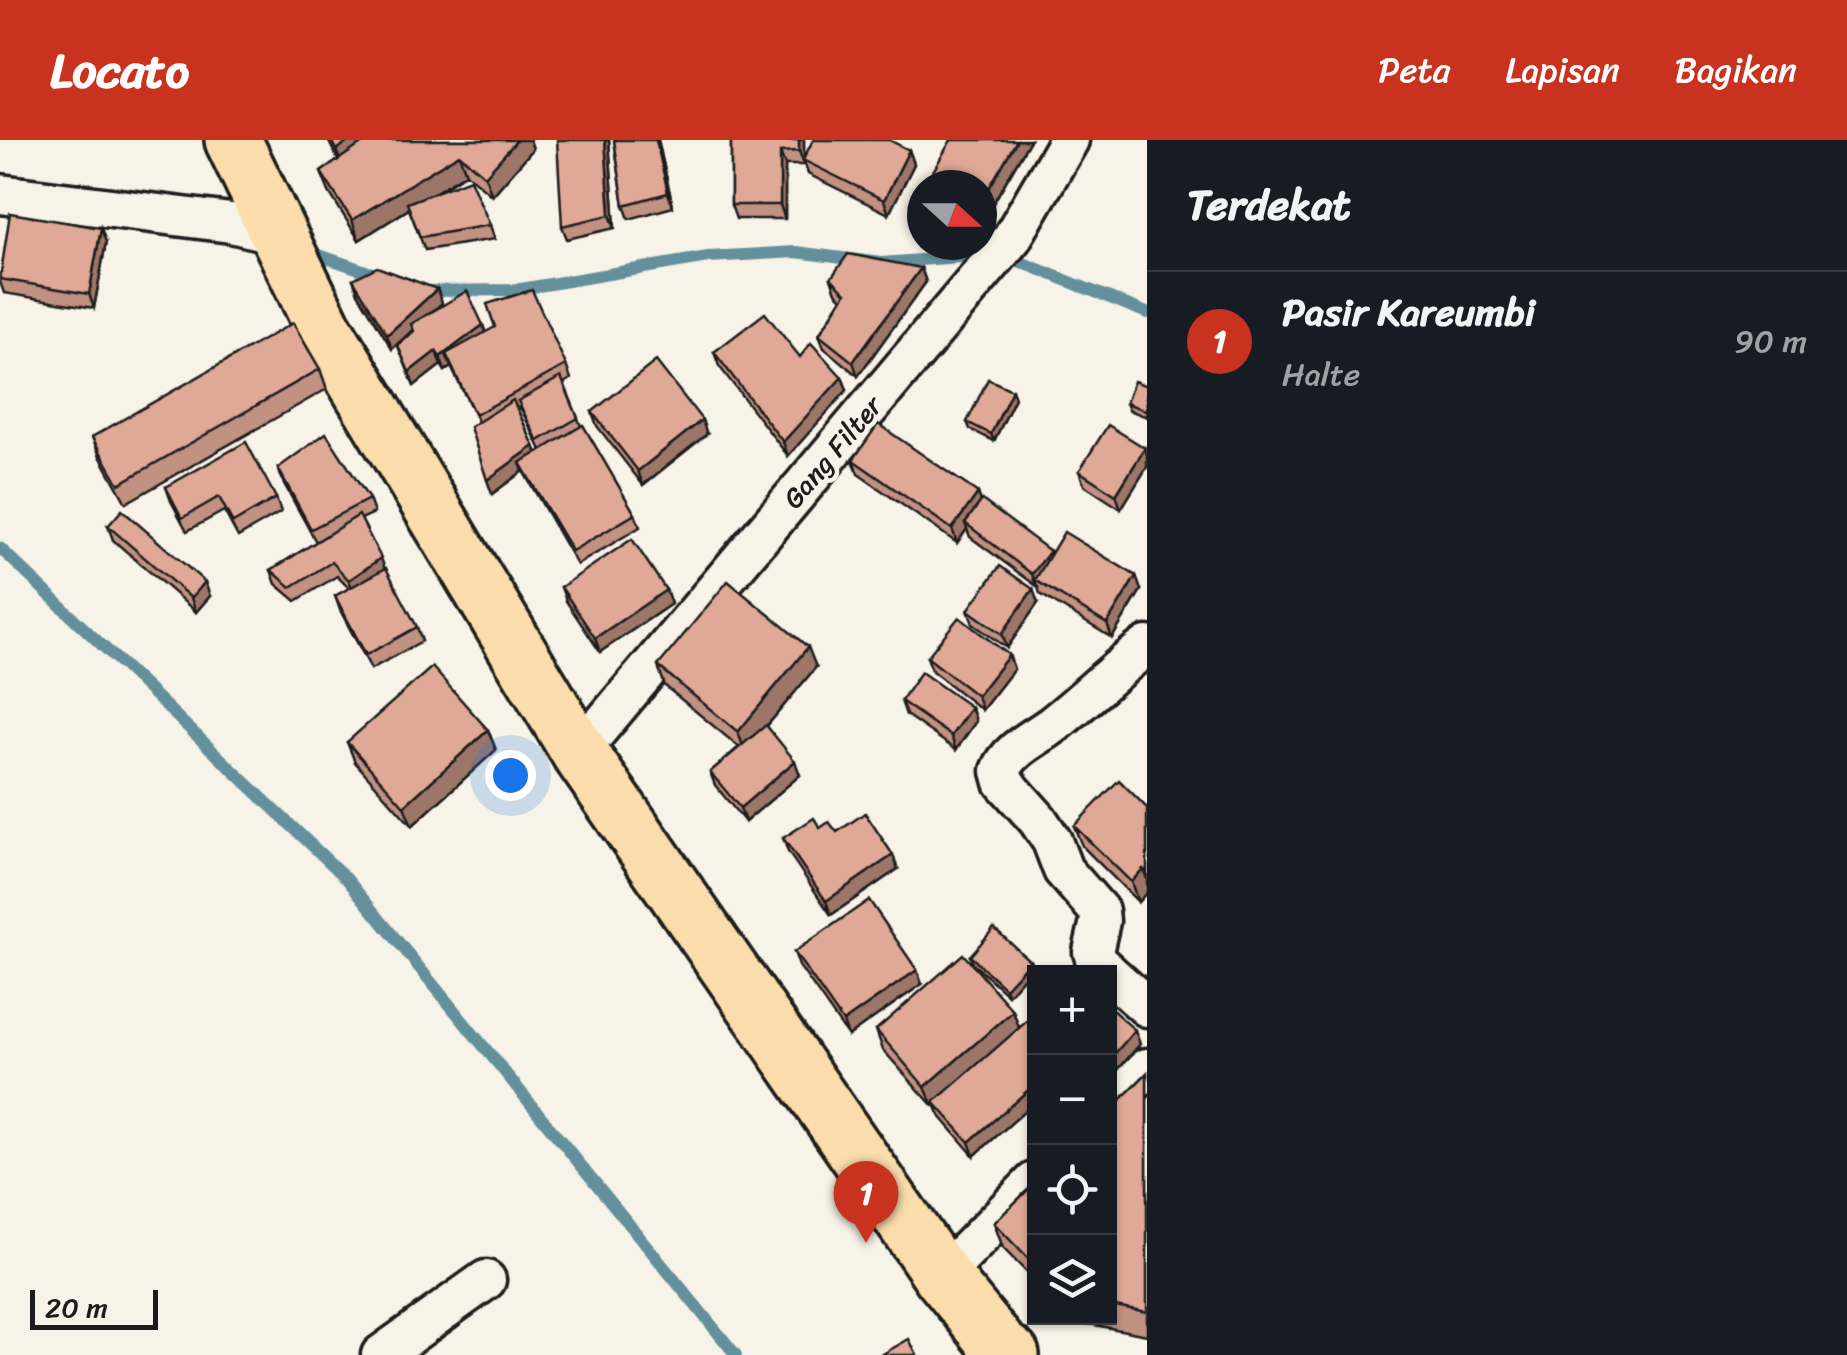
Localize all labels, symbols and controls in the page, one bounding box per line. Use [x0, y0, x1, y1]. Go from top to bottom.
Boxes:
text: Locato [50, 28, 189, 113]
text: Peta [1378, 39, 1450, 101]
text: Lapisan [1505, 39, 1620, 101]
text: Bagikan [1675, 39, 1797, 101]
text: Terdekat [1187, 168, 1351, 242]
north arrow [907, 170, 997, 260]
text: Pasir Kareumbi [1282, 279, 1535, 346]
text: 1 [1213, 313, 1226, 370]
text: 90 m [1734, 313, 1807, 370]
text: Halte [1282, 346, 1360, 403]
street label: Gang Filter [770, 383, 896, 520]
your location [485, 750, 536, 801]
map controls [1027, 965, 1117, 1325]
button: + [1027, 965, 1117, 1055]
button: − [1027, 1055, 1117, 1145]
button: locate [1027, 1145, 1117, 1235]
pin: 1 [834, 1160, 898, 1243]
button: layers [1027, 1235, 1117, 1325]
text: 20 m [45, 1283, 108, 1332]
scale bar [30, 1285, 158, 1330]

